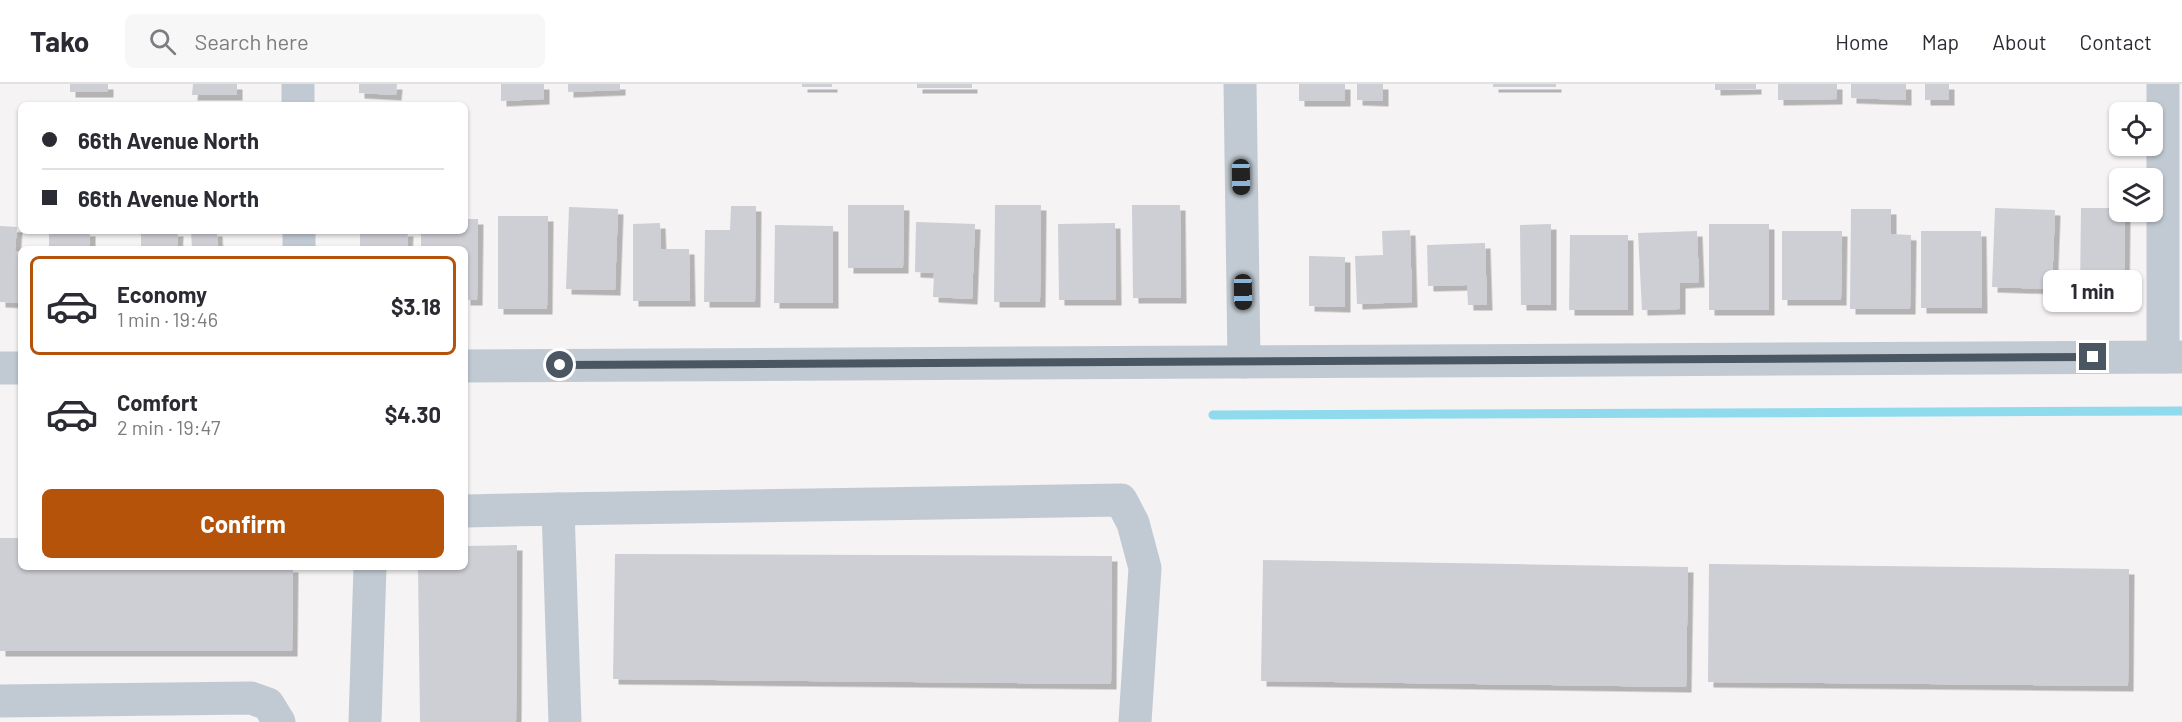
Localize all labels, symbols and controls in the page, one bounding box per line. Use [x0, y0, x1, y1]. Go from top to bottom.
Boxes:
search box [125, 14, 545, 68]
text: Tako [30, 24, 89, 58]
icon: search [146, 25, 179, 58]
text: Search here [194, 28, 309, 54]
text: Home [1835, 29, 1889, 54]
text: Map [1922, 29, 1959, 54]
text: About [1992, 29, 2047, 54]
text: Contact [2080, 29, 2152, 54]
map controls [2109, 102, 2163, 222]
button: locate [2109, 102, 2163, 156]
text: 66th Avenue North [78, 127, 259, 153]
car [1232, 159, 1250, 195]
button: layers [2109, 168, 2163, 222]
text: 66th Avenue North [78, 185, 259, 211]
callout: 1 min [2044, 270, 2142, 312]
car [1234, 274, 1252, 310]
icon: car [45, 279, 99, 333]
text: 1 min [2071, 279, 2114, 303]
text: Economy [117, 281, 207, 307]
text: $3.18 [391, 293, 441, 319]
text: 1 min · 19:46 [117, 307, 218, 331]
route end [2079, 343, 2106, 370]
route start [546, 351, 573, 378]
icon: car [45, 387, 99, 441]
text: Comfort [117, 389, 198, 415]
text: $4.30 [385, 401, 441, 427]
text: 2 min · 19:47 [117, 415, 220, 439]
button: Confirm [42, 489, 444, 558]

